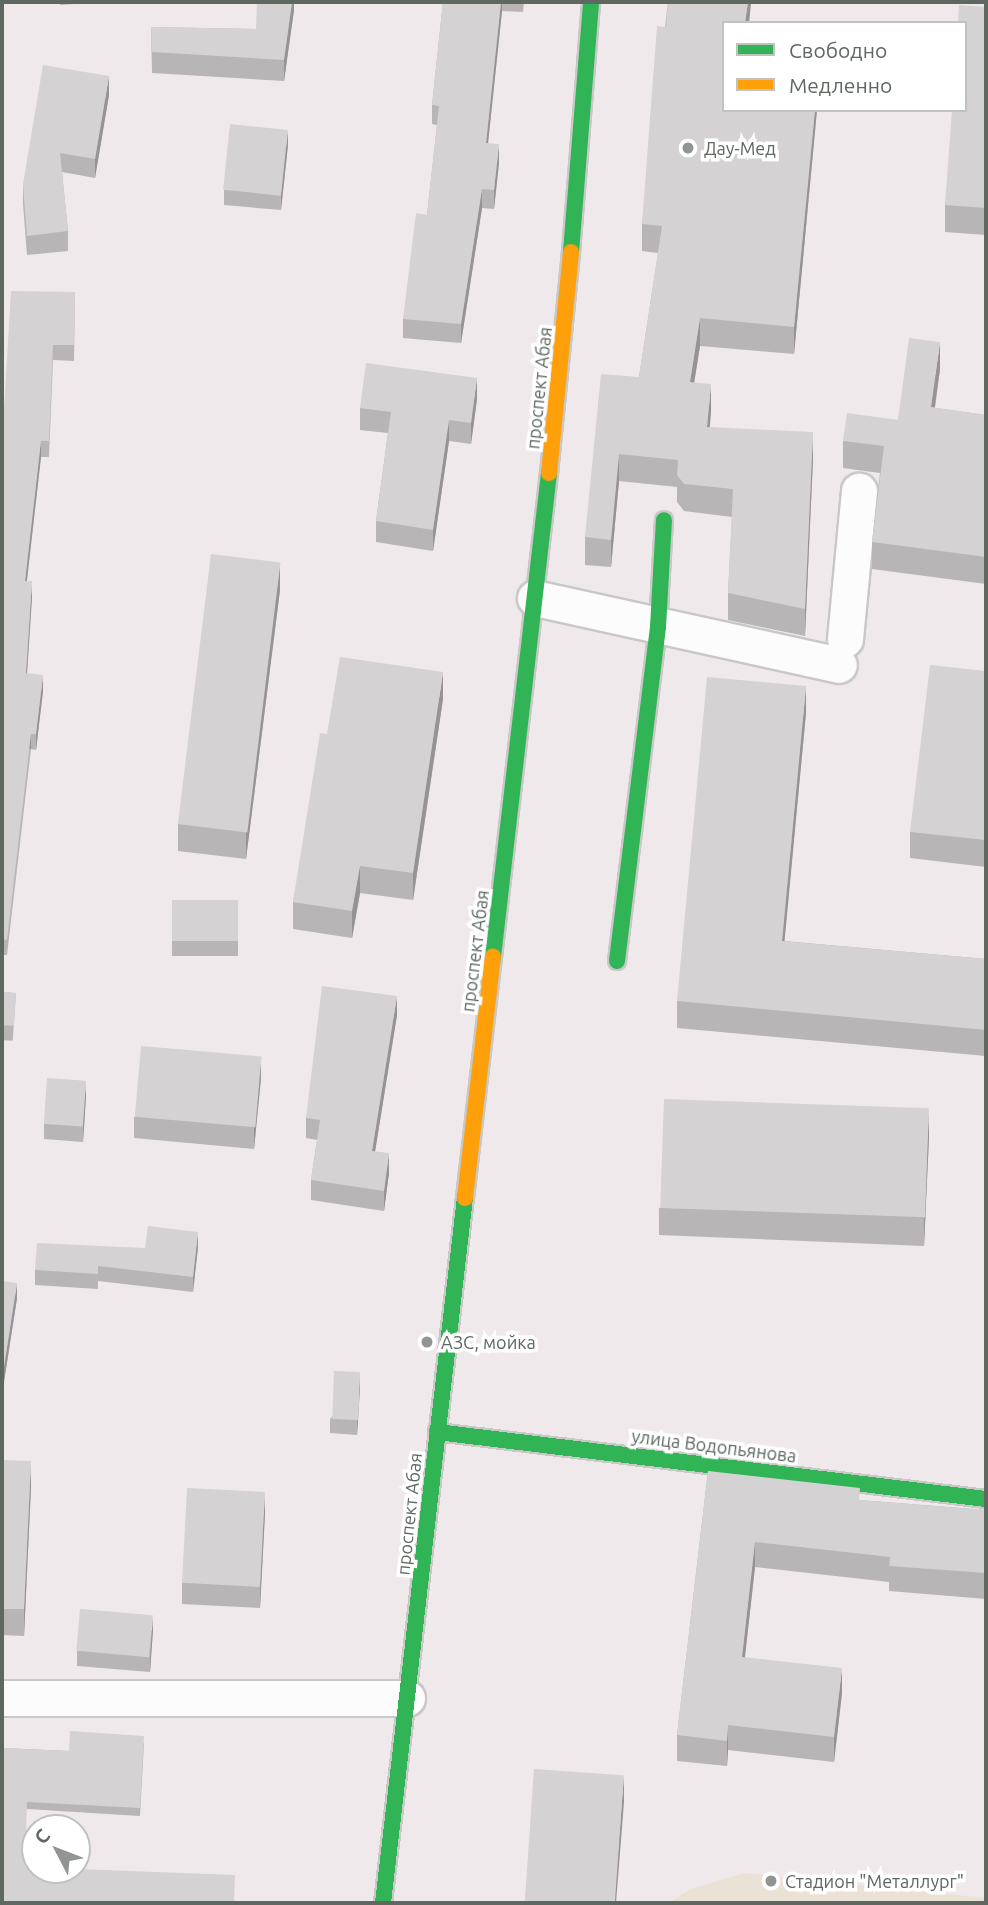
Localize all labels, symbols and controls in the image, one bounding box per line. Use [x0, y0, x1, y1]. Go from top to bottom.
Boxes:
legend [722, 21, 967, 112]
text: Свободно [789, 38, 887, 62]
text: Медленно [789, 73, 892, 97]
place label: Дау-Мед [704, 137, 776, 159]
marker: Дау-Мед [678, 138, 698, 158]
street label: проспект Абая [522, 326, 556, 450]
street label: проспект Абая [457, 889, 493, 1013]
place label: АЗС, мойка [441, 1331, 536, 1353]
marker: АЗС, мойка [419, 1334, 435, 1350]
street label: улица Водопьянова [630, 1425, 798, 1467]
street label: проспект Абая [392, 1452, 426, 1576]
north arrow [21, 1814, 91, 1884]
text: С [30, 1824, 54, 1848]
place label: Стадион "Металлург" [785, 1870, 964, 1892]
marker: Стадион "Металлург" [763, 1873, 779, 1889]

